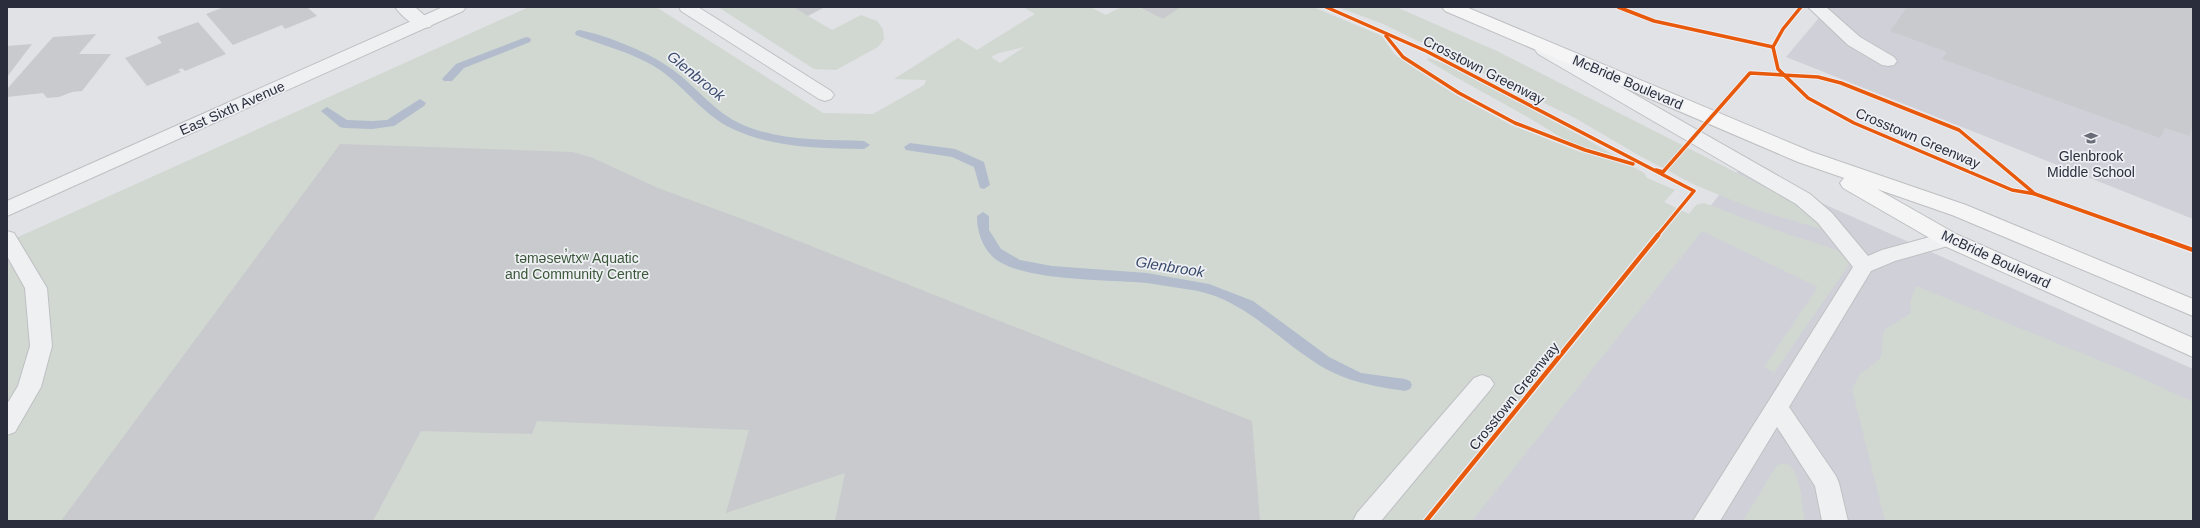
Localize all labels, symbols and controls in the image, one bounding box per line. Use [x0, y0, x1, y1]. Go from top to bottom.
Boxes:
street label: Crosstown Greenway [1421, 32, 1547, 108]
water label: Glenbrook [664, 47, 730, 105]
street label: McBride Boulevard [1570, 52, 1686, 112]
street label: East Sixth Avenue [177, 78, 287, 138]
street label: Crosstown Greenway [1853, 104, 1983, 172]
school or university icon: Glenbrook Middle School [2083, 130, 2099, 146]
place label: Glenbrook Middle School [2047, 148, 2135, 180]
street label: McBride Boulevard [1939, 227, 2053, 291]
park label: təməsew̓txʷ Aquatic and Community Centre [505, 248, 649, 282]
water label: Glenbrook [1135, 253, 1207, 281]
street label: Crosstown Greenway [1466, 339, 1562, 453]

